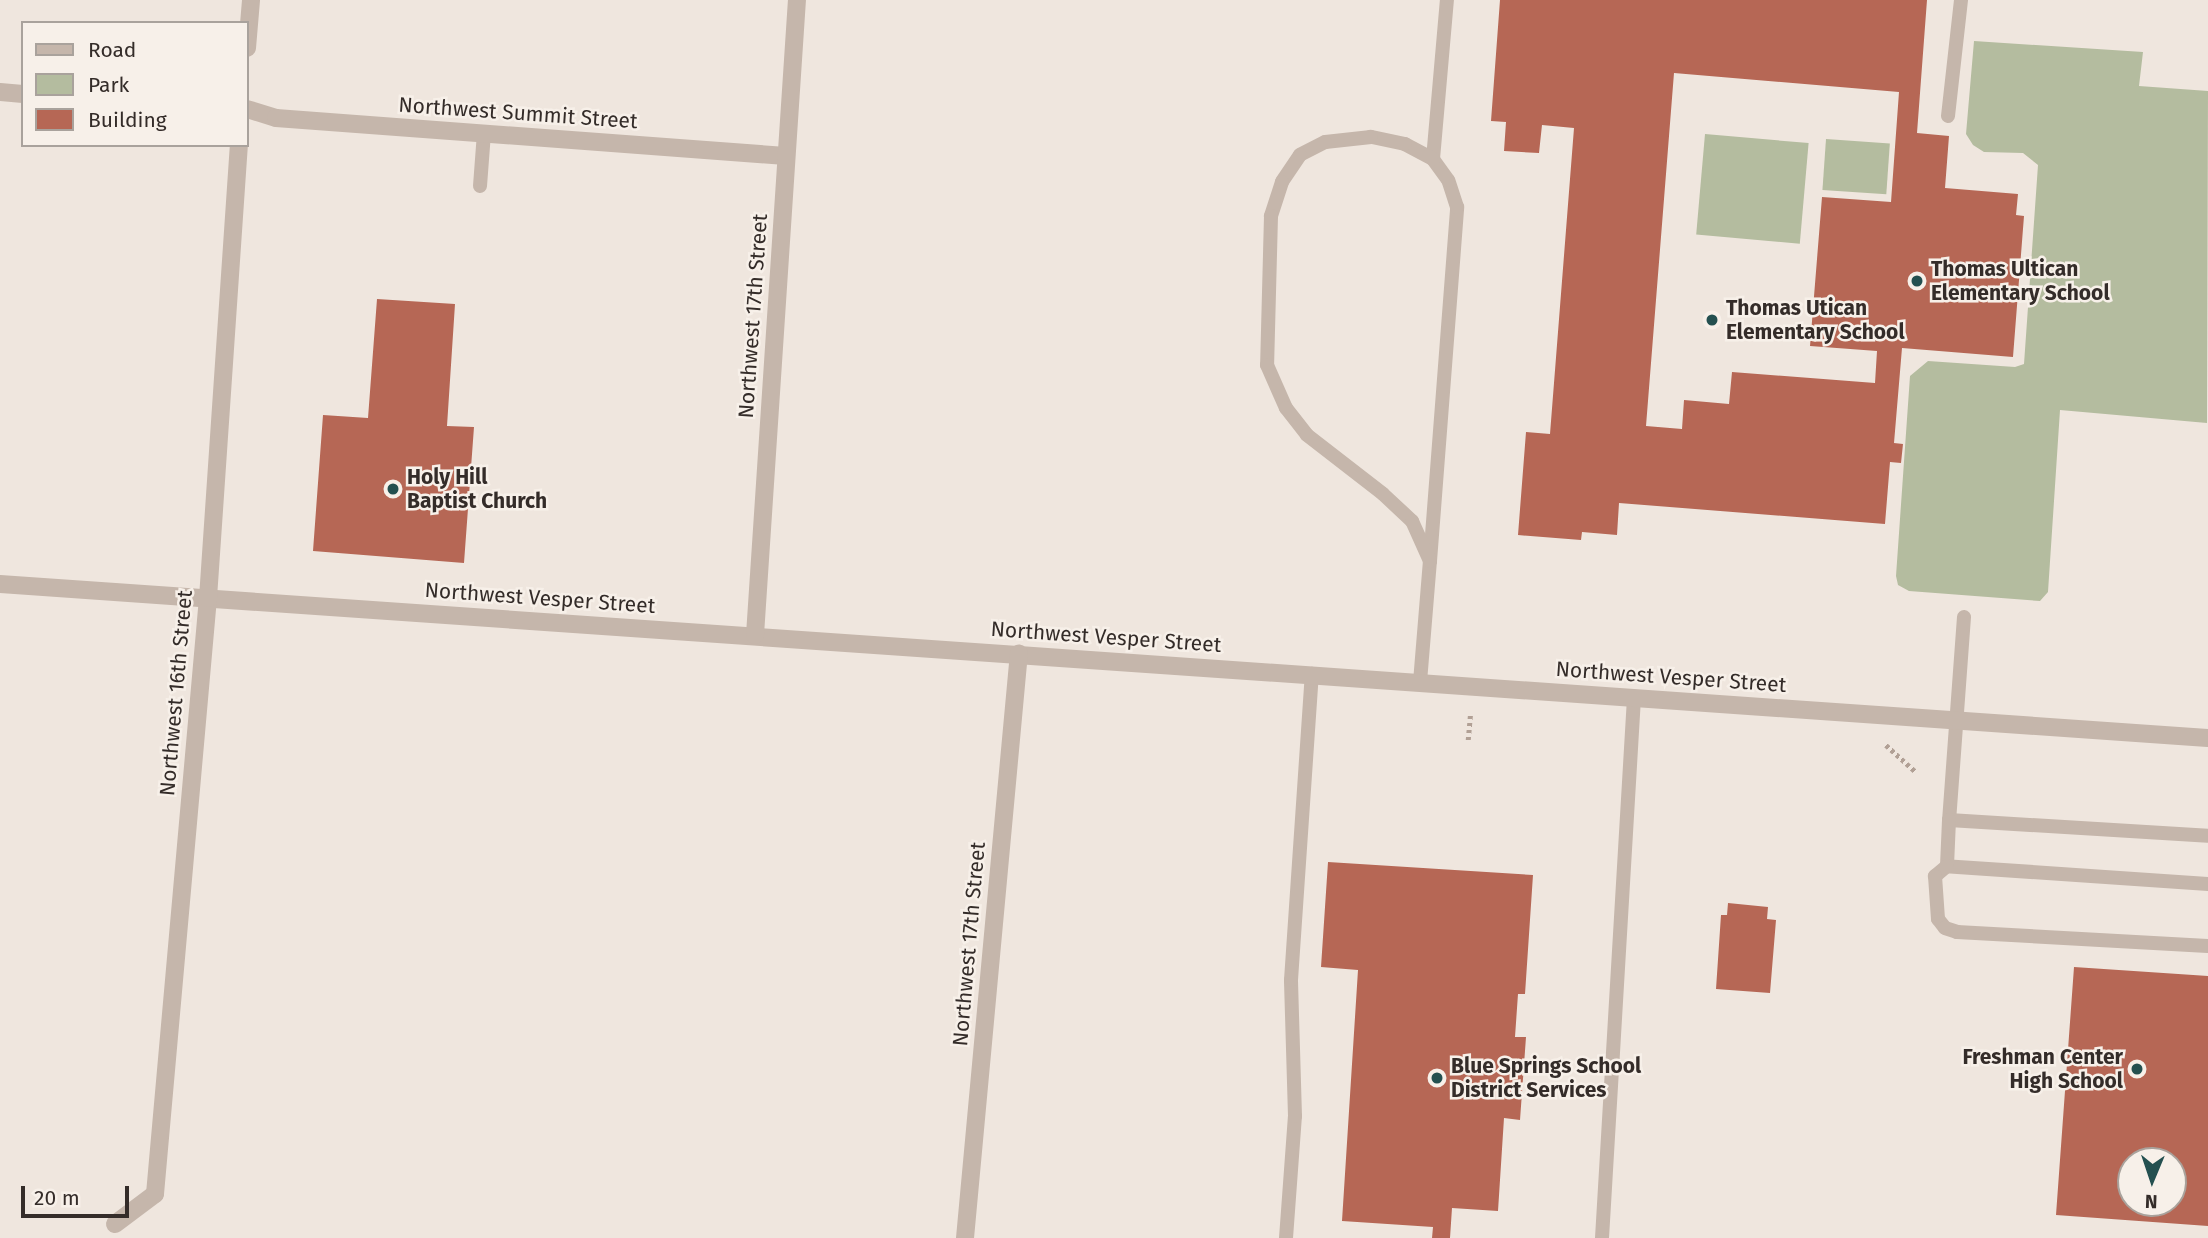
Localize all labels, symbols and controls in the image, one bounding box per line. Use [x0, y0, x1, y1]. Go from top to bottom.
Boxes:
legend [21, 21, 248, 147]
text: Road [88, 37, 136, 63]
text: Park [88, 72, 129, 98]
street label: Northwest Summit Street [398, 92, 638, 134]
text: Building [88, 107, 167, 133]
street label: Northwest 17th Street [733, 213, 773, 419]
place label: Thomas Ultican Elementary School [1931, 256, 2110, 306]
marker: Thomas Ultican Elementary School [1909, 273, 1925, 289]
place label: Thomas Utican Elementary School [1726, 295, 1905, 345]
marker: Thomas Utican Elementary School [1704, 312, 1720, 328]
place label: Holy Hill Baptist Church [407, 464, 547, 514]
marker: Holy Hill Baptist Church [385, 481, 401, 497]
street label: Northwest Vesper Street [424, 577, 656, 619]
street label: Northwest 16th Street [154, 589, 198, 797]
street label: Northwest Vesper Street [990, 616, 1222, 658]
street label: Northwest Vesper Street [1555, 656, 1787, 698]
street label: Northwest 17th Street [948, 841, 990, 1047]
place label: Freshman Center High School [1962, 1044, 2123, 1094]
place label: Blue Springs School District Services [1451, 1053, 1641, 1103]
marker: Freshman Center High School [2129, 1061, 2145, 1077]
marker: Blue Springs School District Services [1429, 1070, 1445, 1086]
north arrow [2117, 1147, 2187, 1217]
scale bar [24, 1172, 133, 1216]
text: 20 m [34, 1185, 80, 1211]
text: N [2145, 1190, 2158, 1213]

